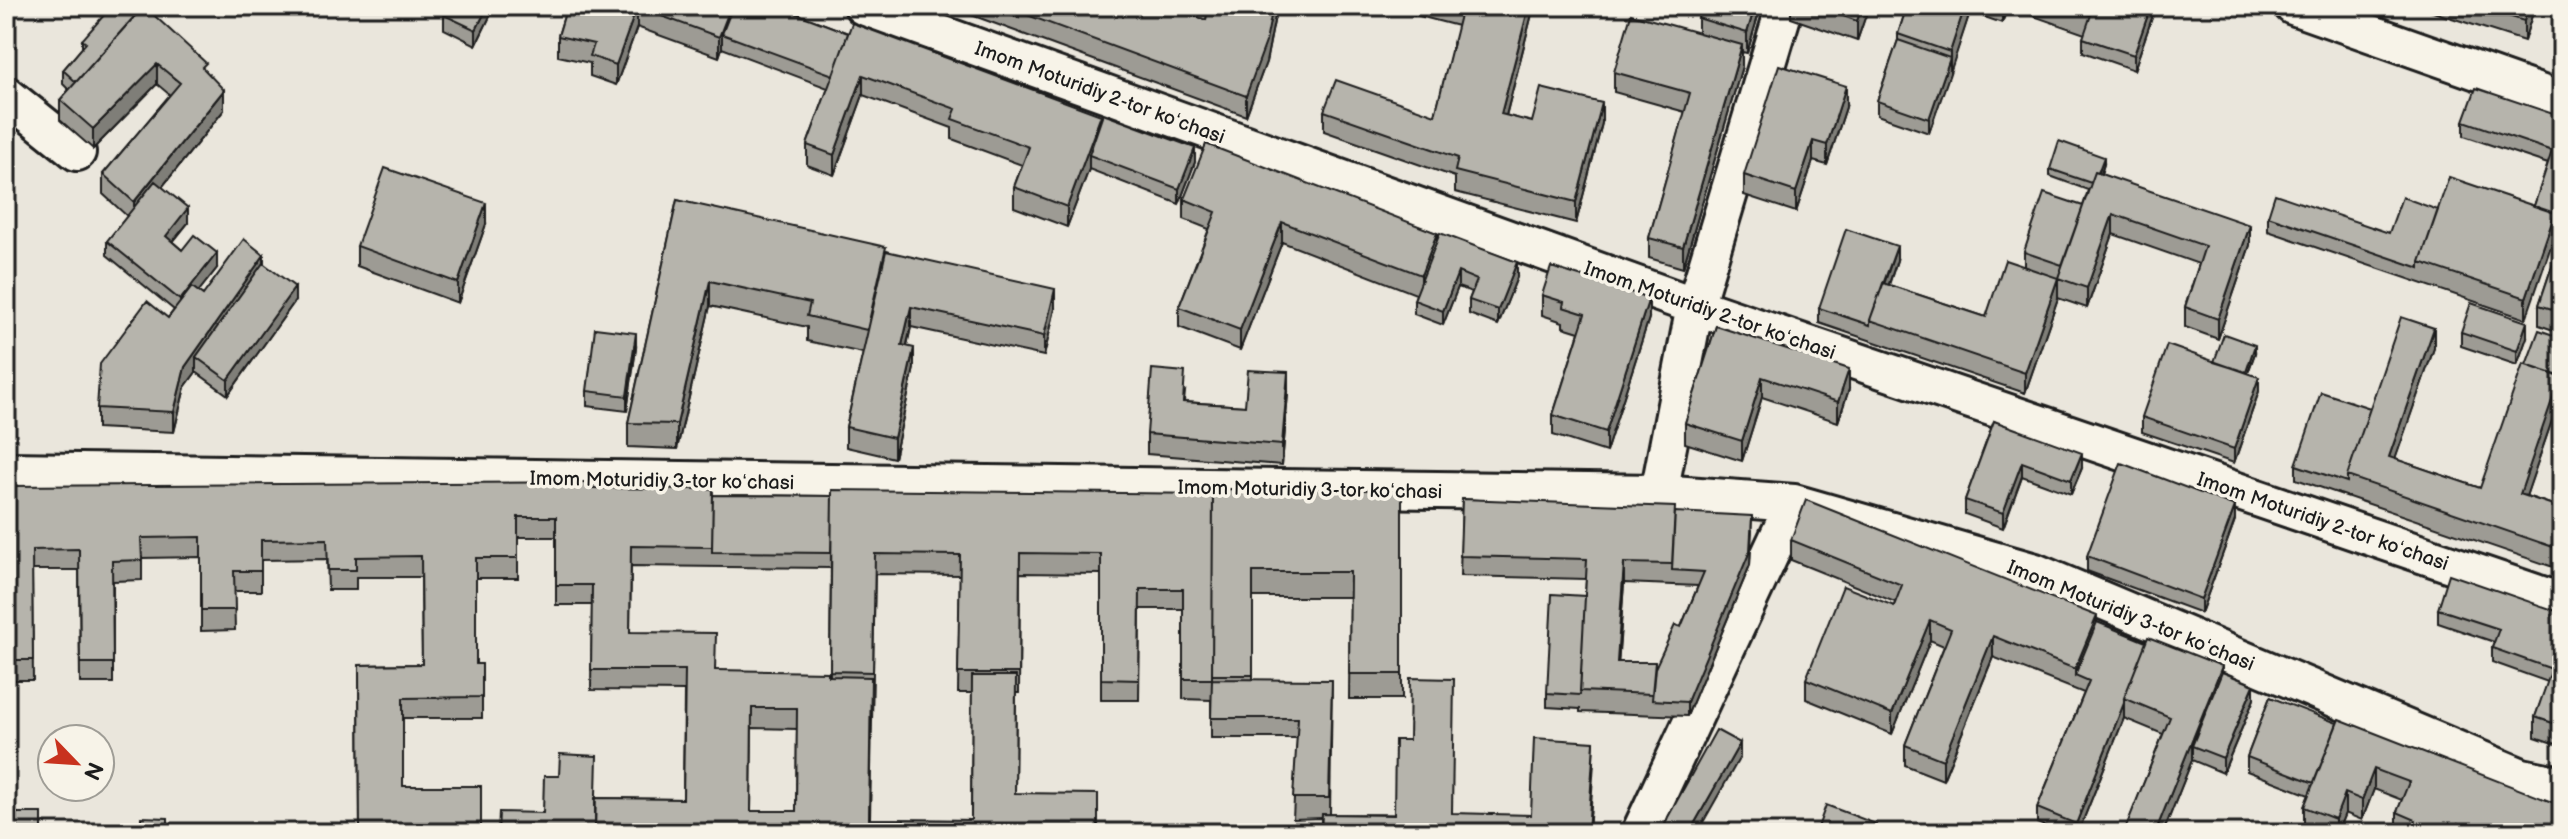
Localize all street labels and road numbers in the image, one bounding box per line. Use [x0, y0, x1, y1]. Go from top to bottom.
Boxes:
street label: Imom Moturidiy 2-tor koʻchasi [971, 36, 1228, 149]
street label: Imom Moturidiy 2-tor koʻchasi [1581, 257, 1839, 365]
street label: Imom Moturidiy 3-tor koʻchasi [529, 467, 795, 495]
street label: Imom Moturidiy 2-tor koʻchasi [2194, 468, 2452, 576]
street label: Imom Moturidiy 3-tor koʻchasi [1177, 476, 1443, 504]
street label: Imom Moturidiy 3-tor koʻchasi [2003, 555, 2258, 677]

